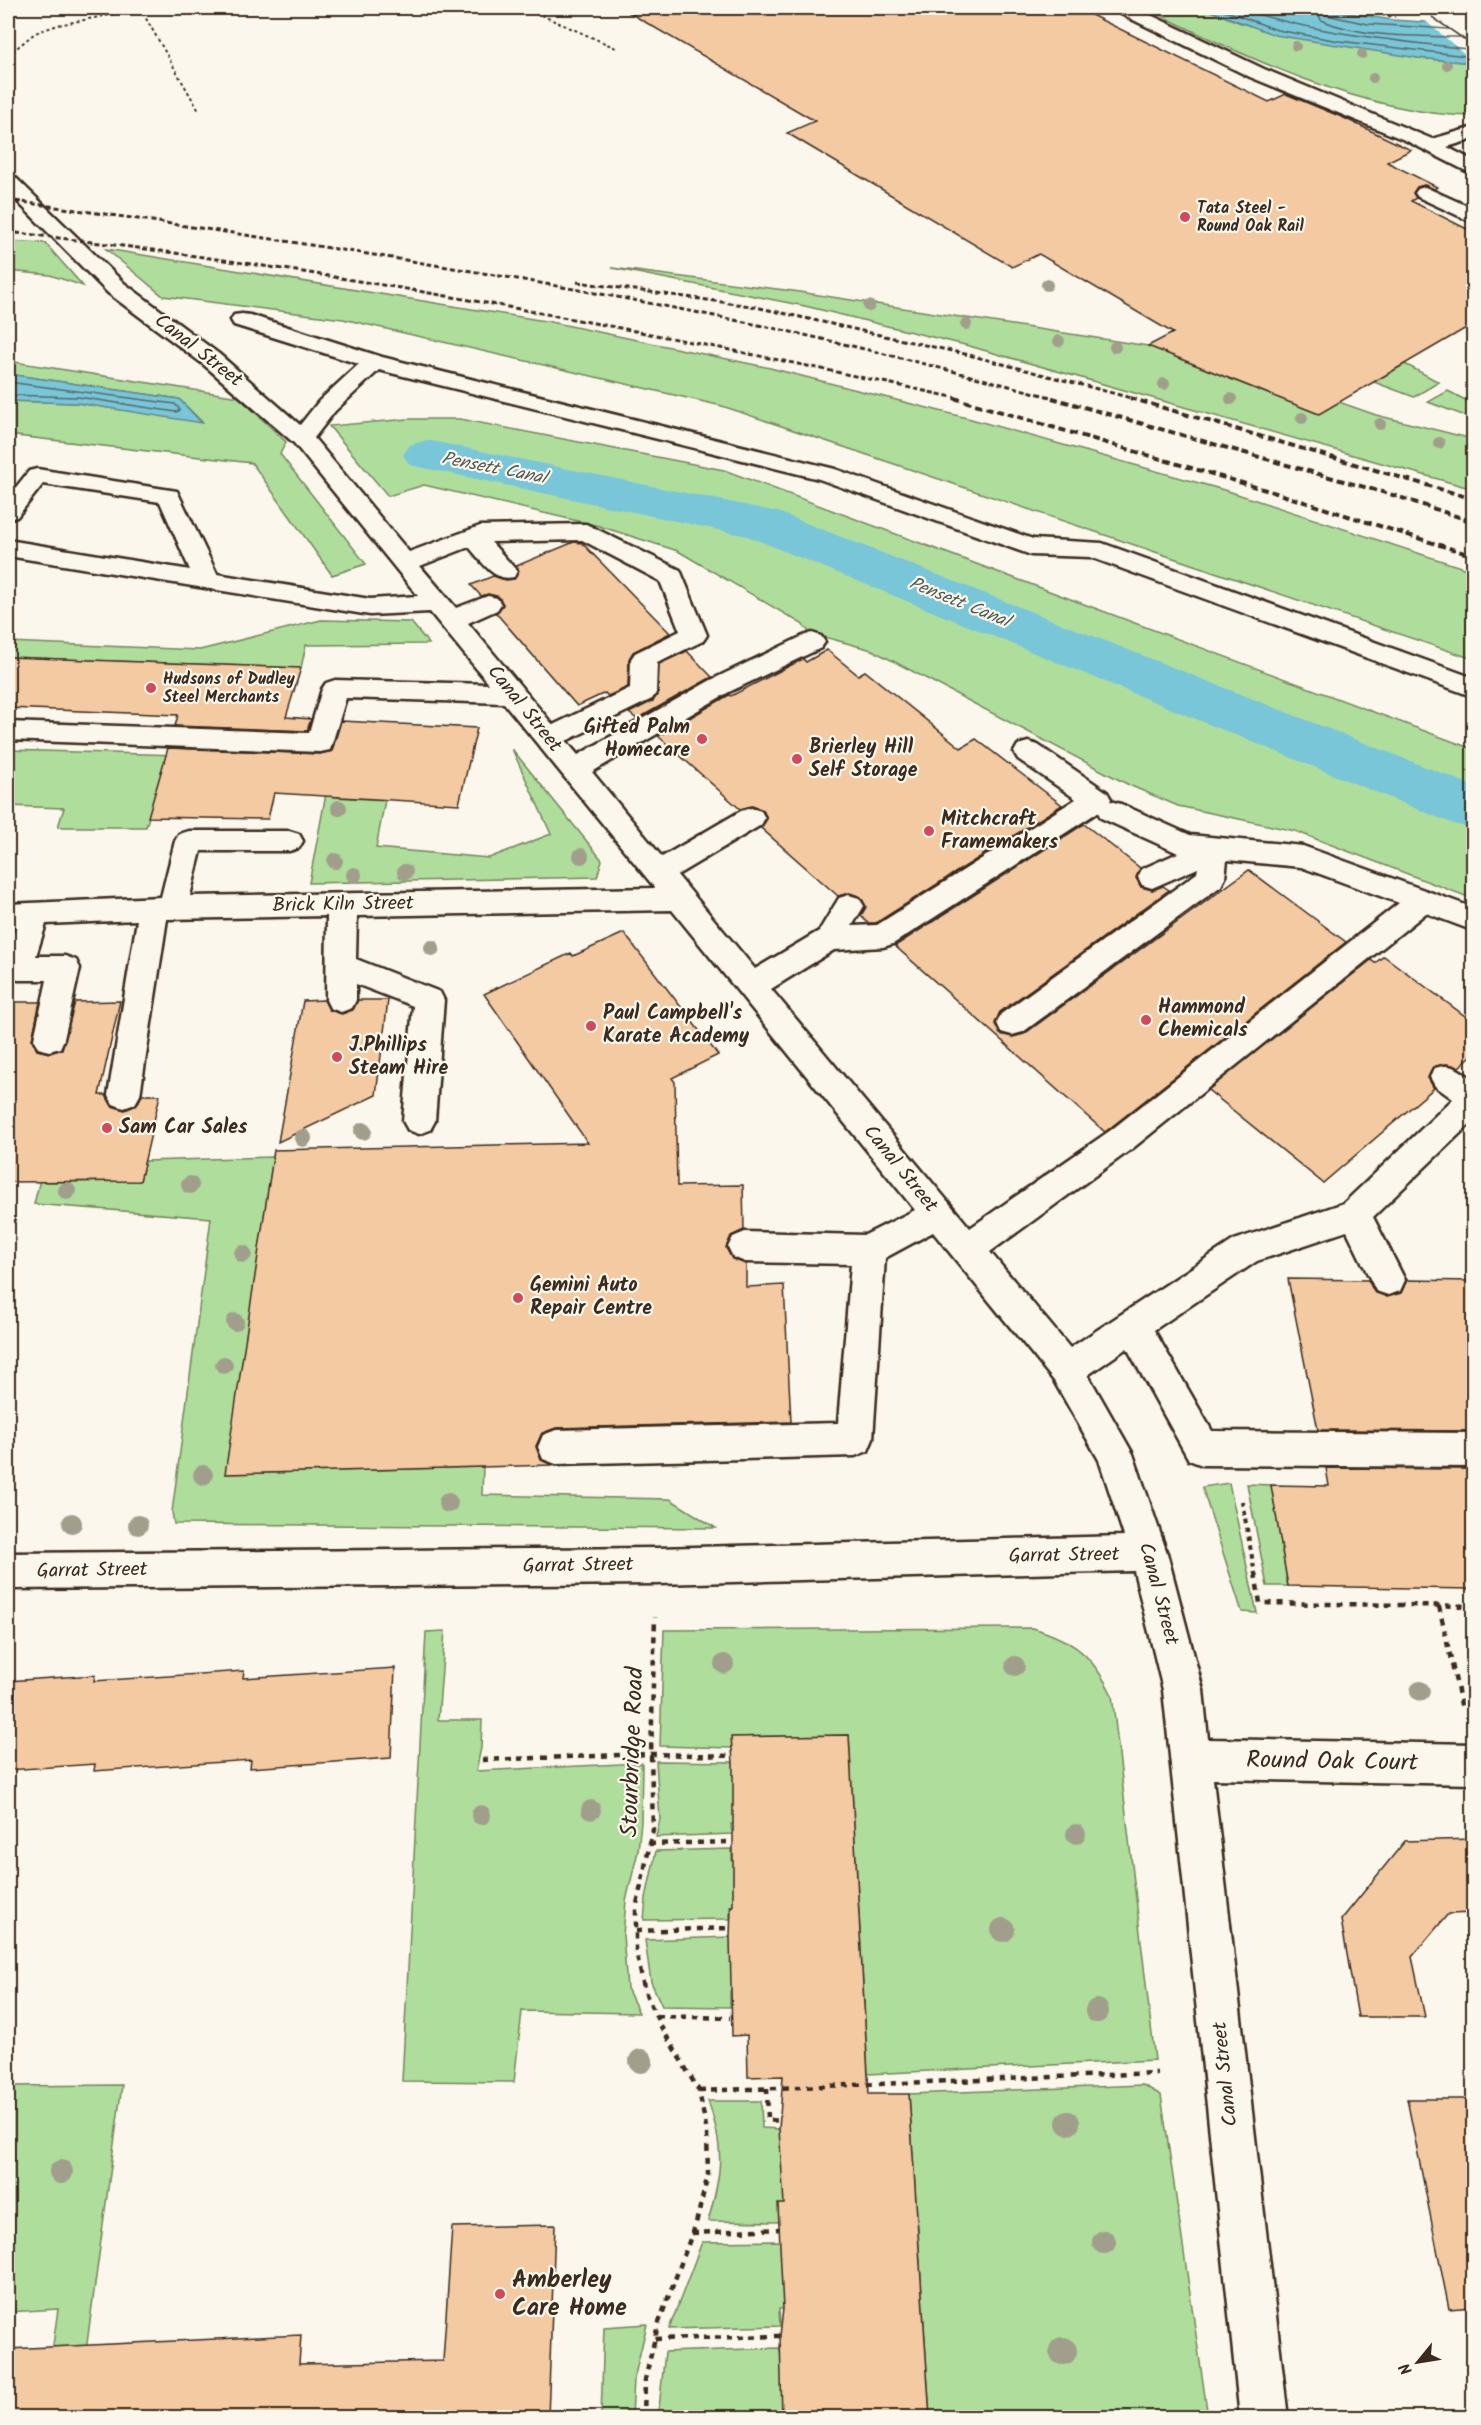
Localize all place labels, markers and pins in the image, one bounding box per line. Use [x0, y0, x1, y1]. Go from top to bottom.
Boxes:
place label: Tata Steel - Round Oak Rail [1197, 196, 1304, 239]
marker: Tata Steel - Round Oak Rail [1178, 210, 1192, 224]
place label: Hudsons of Dudley Steel Merchants [163, 667, 296, 710]
marker: Hudsons of Dudley Steel Merchants [144, 681, 158, 695]
place label: Gifted Palm Homecare [584, 712, 690, 767]
marker: Gifted Palm Homecare [695, 732, 709, 746]
place label: Brierley Hill Self Storage [809, 732, 918, 787]
marker: Brierley Hill Self Storage [790, 752, 804, 766]
place label: Mitchcraft Framemakers [941, 804, 1059, 859]
marker: Mitchcraft Framemakers [922, 824, 936, 838]
place label: Hammond Chemicals [1158, 992, 1248, 1047]
place label: Paul Campbell's Karate Academy [603, 998, 750, 1053]
marker: Hammond Chemicals [1139, 1013, 1153, 1027]
marker: Paul Campbell's Karate Academy [584, 1019, 598, 1033]
place label: J.Phillips Steam Hire [349, 1030, 449, 1085]
marker: J.Phillips Steam Hire [330, 1050, 344, 1064]
place label: Sam Car Sales [119, 1112, 248, 1144]
marker: Sam Car Sales [100, 1121, 114, 1135]
place label: Gemini Auto Repair Centre [530, 1270, 652, 1325]
marker: Gemini Auto Repair Centre [511, 1291, 525, 1305]
place label: Amberley Care Home [512, 2261, 627, 2328]
marker: Amberley Care Home [493, 2287, 507, 2301]

